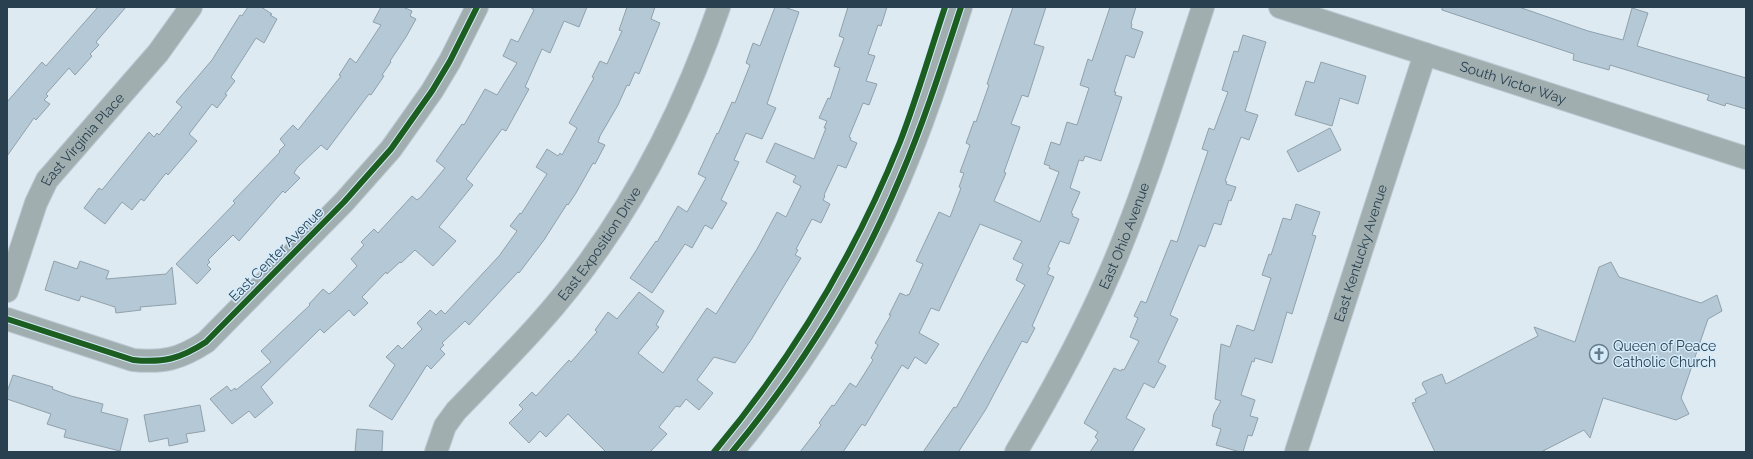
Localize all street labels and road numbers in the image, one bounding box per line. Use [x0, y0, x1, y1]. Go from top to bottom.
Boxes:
street label: South Victor Way [1458, 58, 1569, 107]
street label: East Virginia Place [38, 90, 127, 188]
street label: East Ohio Avenue [1096, 180, 1152, 292]
street label: East Kentucky Avenue [1331, 182, 1390, 324]
street label: East Exposition Drive [554, 184, 644, 304]
street label: East Center Avenue [226, 204, 326, 304]

